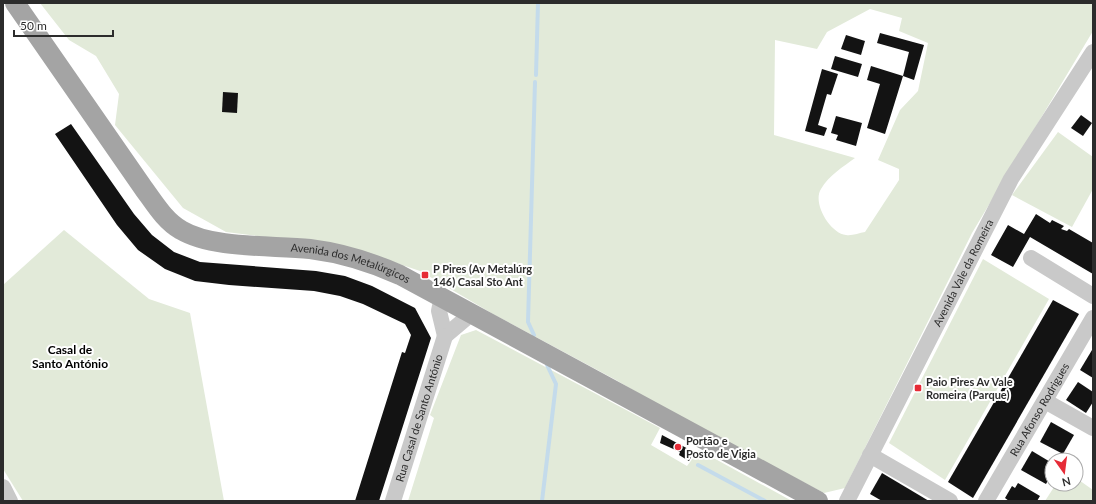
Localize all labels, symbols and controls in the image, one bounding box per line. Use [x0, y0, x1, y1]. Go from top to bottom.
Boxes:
scale bar [14, 12, 113, 38]
text: 50 m [20, 18, 47, 33]
street label: Avenida Vale da Romeira [930, 217, 995, 329]
street label: Avenida dos Metalúrgicos [290, 241, 413, 285]
place label: P Pires (Av Metalúrg 146) Casal Sto Ant [433, 262, 532, 288]
marker: P Pires (Av Metalúrg 146) Casal Sto Ant [420, 270, 430, 280]
district label: Casal de Santo António [32, 342, 108, 371]
street label: Rua Casal de Santo António [392, 352, 445, 483]
street label: Rua Afonso Rodrigues [1007, 360, 1072, 458]
place label: Paio Pires Av Vale Romeira (Parque) [926, 375, 1013, 401]
marker: Paio Pires Av Vale Romeira (Parque) [913, 383, 923, 393]
place label: Portão e Posto de Vigia [686, 434, 756, 460]
marker: Portão e Posto de Vigia [673, 442, 683, 452]
north arrow [1044, 452, 1084, 492]
text: N [1061, 475, 1072, 490]

